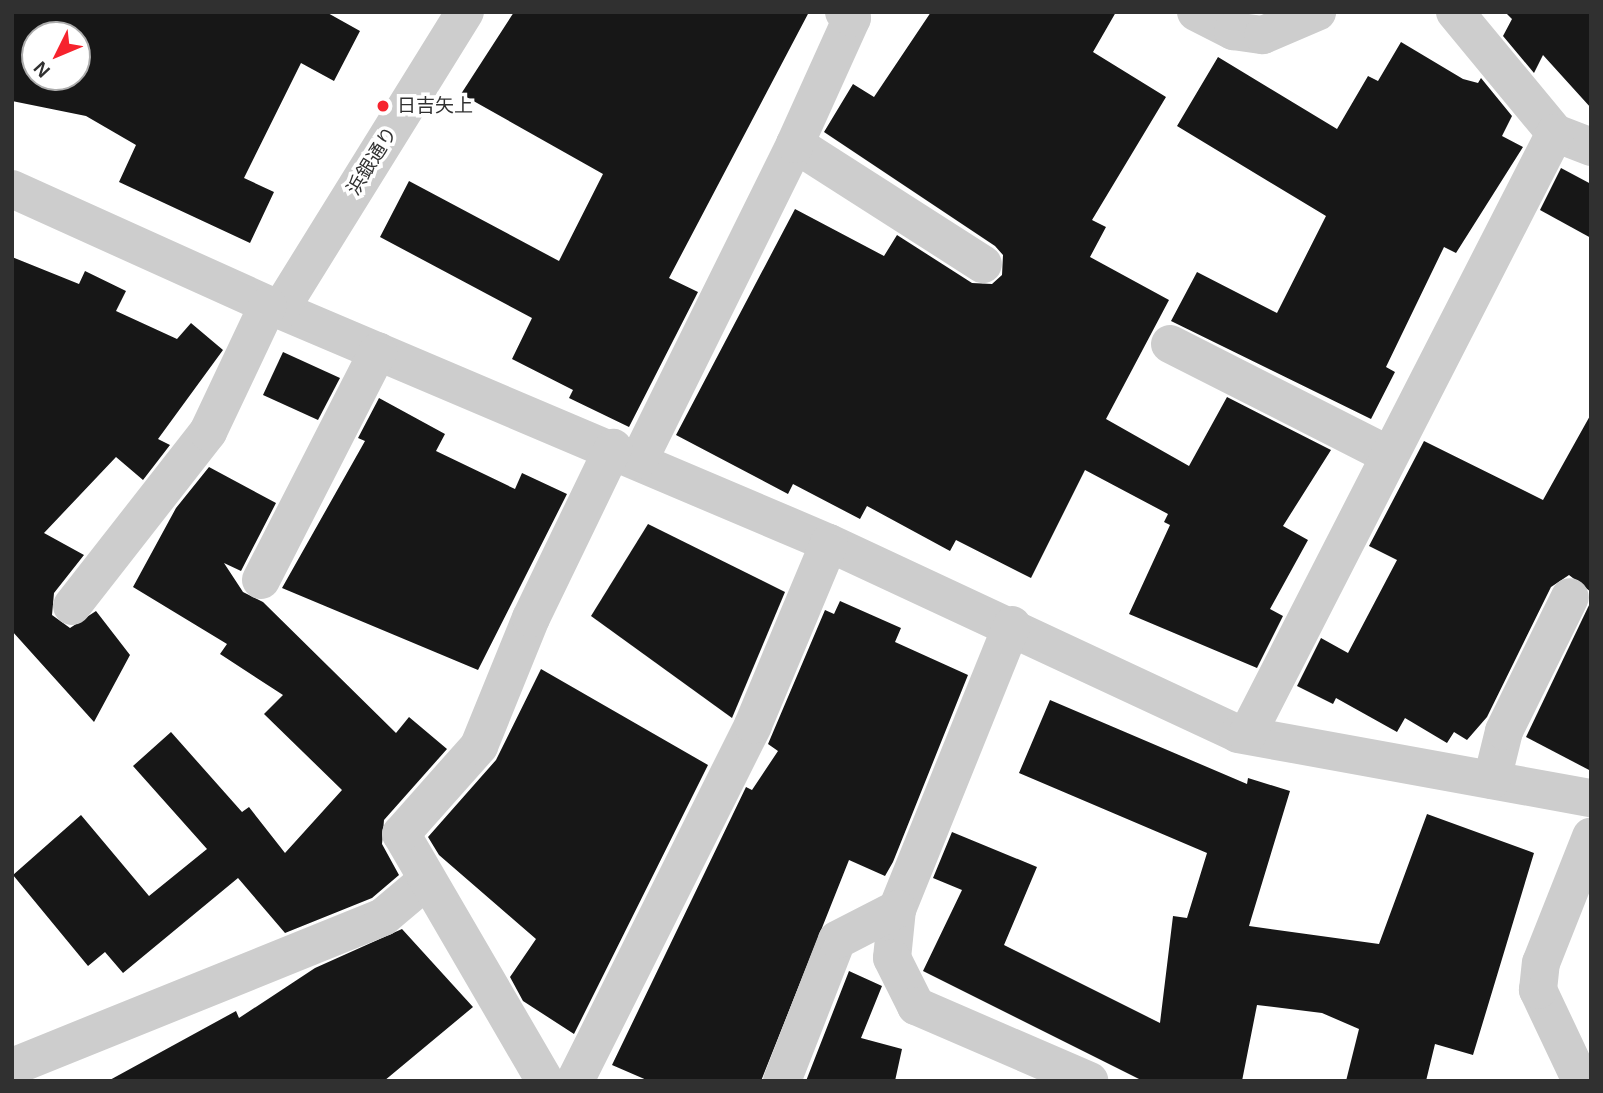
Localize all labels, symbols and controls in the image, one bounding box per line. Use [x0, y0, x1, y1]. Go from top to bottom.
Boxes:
north arrow [21, 21, 91, 91]
text: N [29, 57, 54, 81]
place label: 日吉矢上 [397, 95, 473, 117]
marker: 日吉矢上 [375, 98, 391, 114]
street label: 浜銀通り [342, 123, 402, 199]

